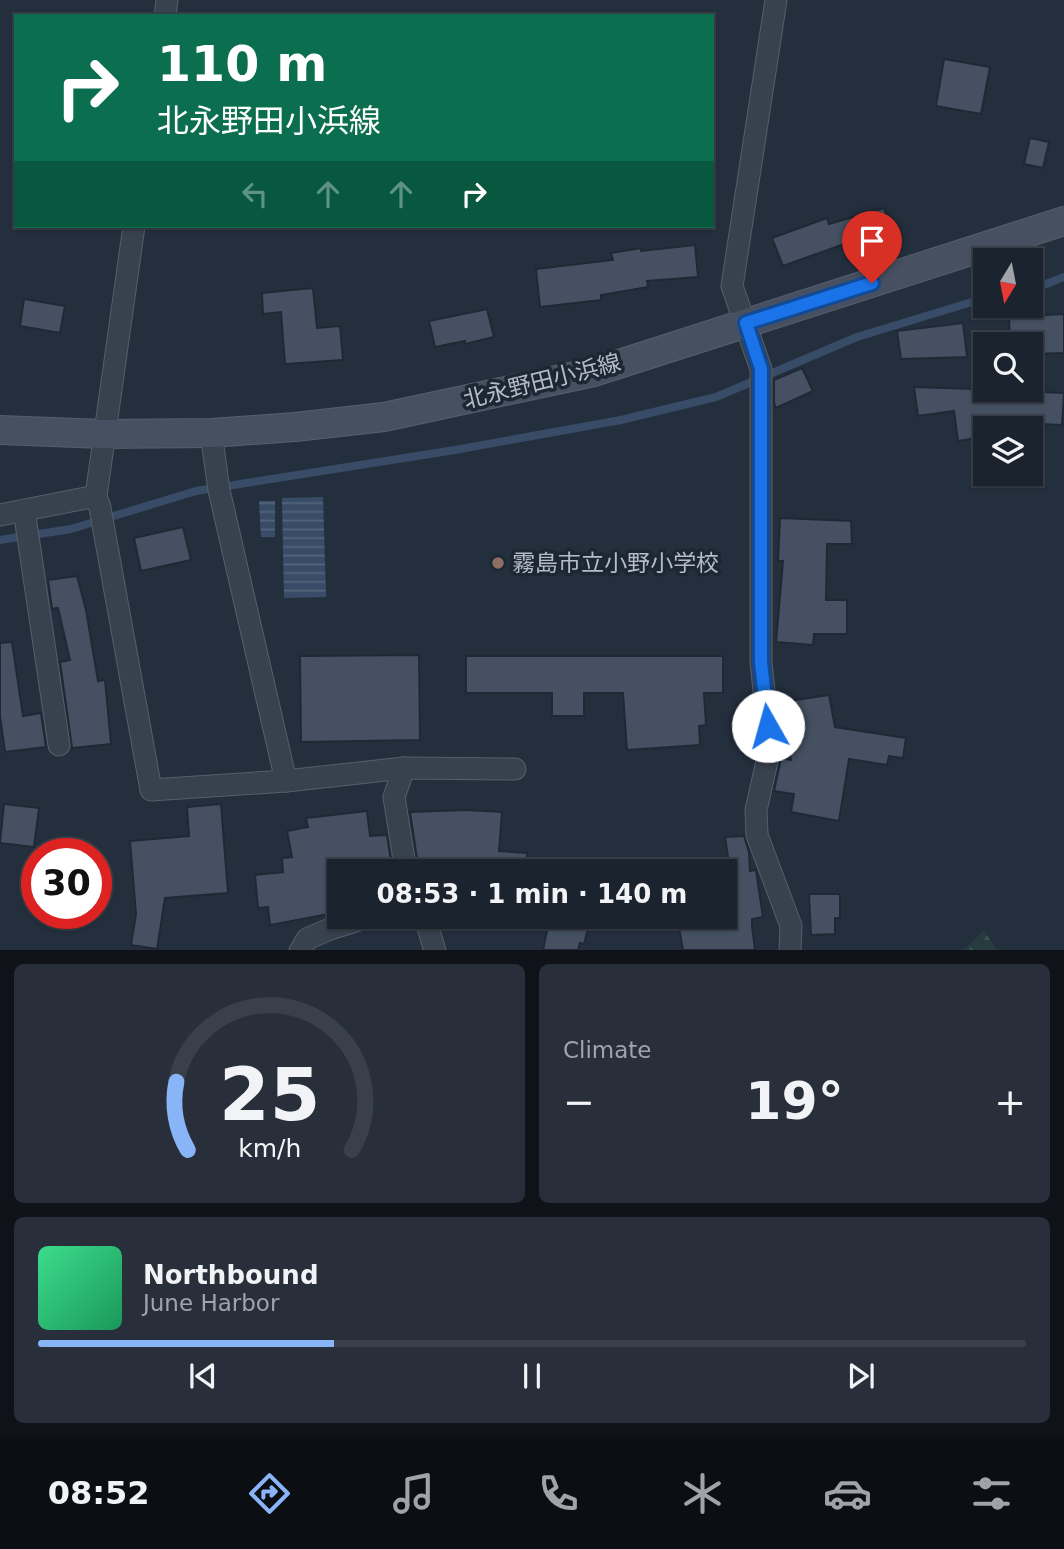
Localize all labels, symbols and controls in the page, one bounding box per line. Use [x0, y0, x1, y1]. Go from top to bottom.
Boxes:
text: 110 m [157, 36, 327, 93]
icon: right [42, 42, 133, 133]
text: 北永野田小浜線 [157, 102, 381, 140]
icon: left [236, 175, 274, 213]
icon: ahead [309, 175, 347, 213]
icon: ahead [382, 175, 420, 213]
icon: right [455, 175, 493, 213]
pin [842, 211, 902, 283]
icon: arrive [853, 222, 891, 260]
north arrow [973, 248, 1043, 318]
map controls [973, 248, 1043, 486]
button: search [973, 332, 1043, 402]
street label: 北永野田小浜線 [461, 349, 623, 413]
button: layers [973, 416, 1043, 486]
place label: 霧島市立小野小学校 [512, 550, 719, 576]
marker: 霧島市立小野小学校 [490, 555, 506, 571]
position arrow [731, 689, 805, 763]
speed limit sign: 30 [21, 838, 112, 929]
text: 08:53 · 1 min · 140 m [377, 879, 687, 909]
text: Climate [563, 1037, 652, 1063]
text: 25 [219, 1052, 320, 1137]
text: 19° [745, 1071, 844, 1131]
text: − [563, 1080, 595, 1124]
text: + [994, 1080, 1026, 1124]
text: km/h [238, 1133, 301, 1162]
text: Northbound [143, 1260, 319, 1290]
text: June Harbor [143, 1290, 279, 1316]
icon: previous [184, 1357, 222, 1395]
icon: pause [513, 1357, 551, 1395]
icon: next [842, 1357, 880, 1395]
icon: directions [245, 1469, 294, 1518]
icon: music [389, 1469, 438, 1518]
icon: phone [534, 1469, 583, 1518]
icon: climate [678, 1469, 727, 1518]
icon: car [823, 1469, 872, 1518]
icon: filters [967, 1469, 1016, 1518]
text: 08:52 [48, 1474, 150, 1512]

